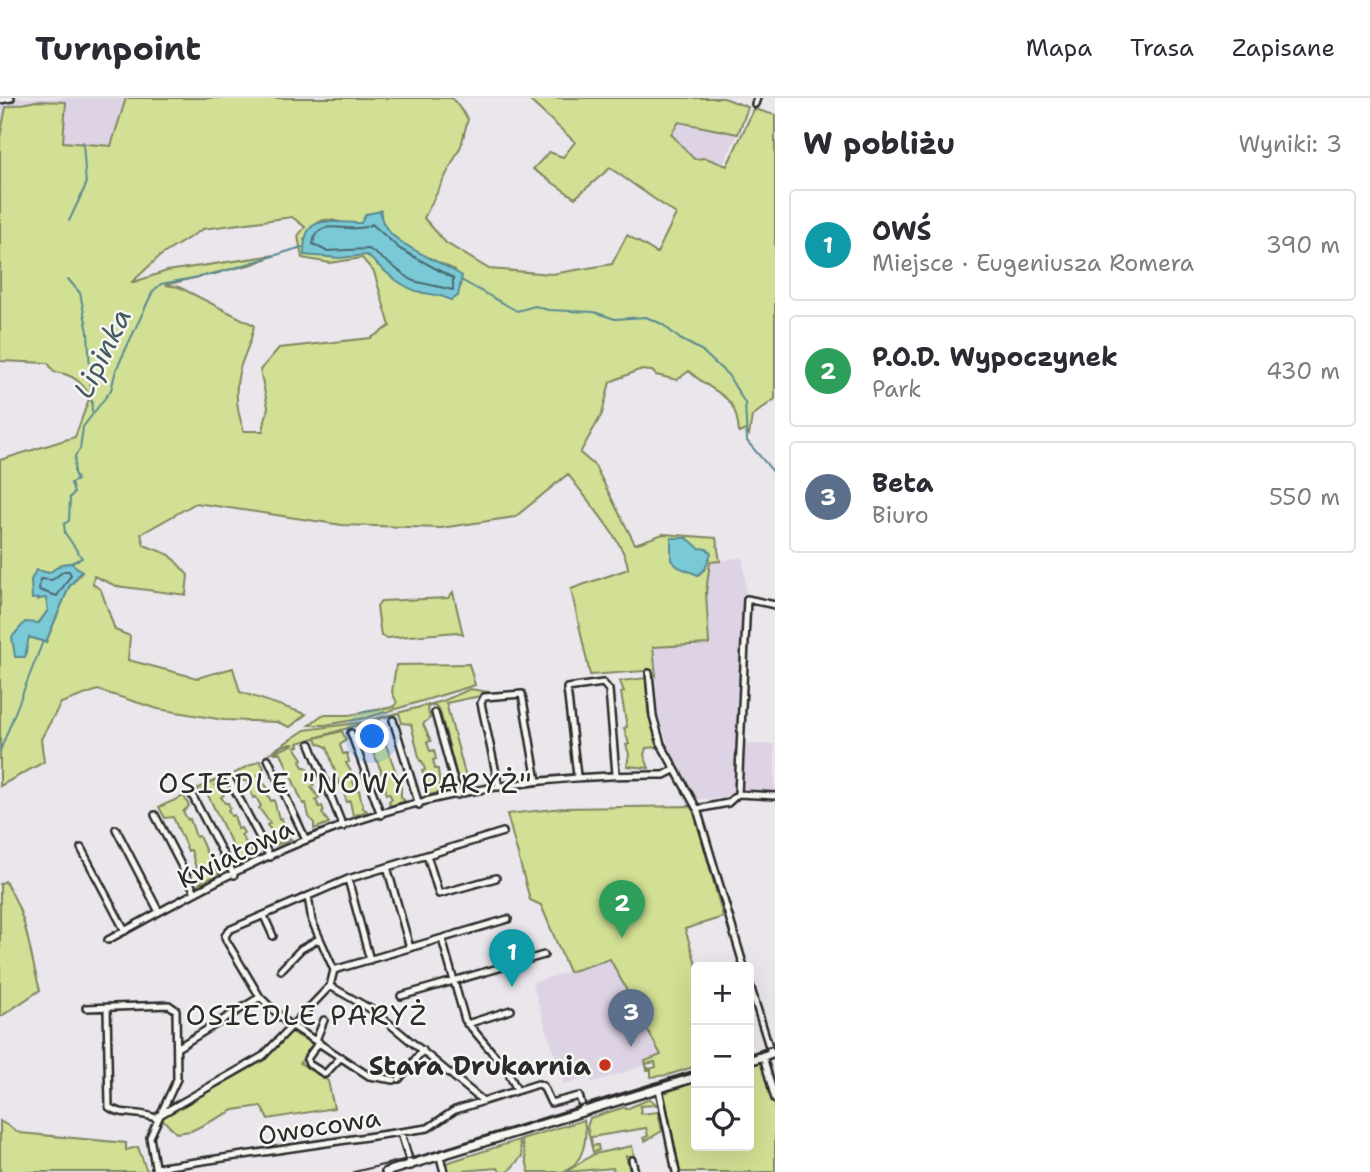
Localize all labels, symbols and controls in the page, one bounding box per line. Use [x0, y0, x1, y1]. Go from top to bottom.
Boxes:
text: Turnpoint [35, 26, 201, 71]
text: Mapa [1026, 32, 1092, 64]
text: Trasa [1130, 32, 1194, 64]
text: Zapisane [1232, 32, 1335, 64]
text: W pobliżu [803, 123, 955, 164]
text: Wyniki: 3 [1238, 129, 1342, 159]
text: OWŚ [872, 213, 931, 248]
text: 1 [823, 230, 833, 260]
text: 390 m [1266, 230, 1340, 260]
text: Miejsce · Eugeniusza Romera [872, 248, 1194, 278]
water label: Lipinka [64, 302, 140, 404]
text: P.O.D. Wypoczynek [872, 339, 1118, 374]
text: 2 [820, 356, 836, 386]
text: 430 m [1266, 356, 1340, 386]
text: Park [872, 374, 921, 404]
text: Beta [872, 465, 934, 500]
text: 3 [820, 482, 836, 512]
text: 550 m [1269, 482, 1340, 512]
text: Biuro [872, 500, 929, 530]
your location [355, 719, 389, 753]
district label: OSIEDLE "NOWY PARYŻ" [158, 764, 534, 802]
street label: Kwiatowa [171, 810, 299, 896]
pin: 2 [599, 880, 645, 938]
pin: 1 [489, 929, 535, 987]
map controls [691, 962, 754, 1151]
button: + [691, 962, 754, 1025]
pin: 3 [608, 989, 654, 1047]
district label: OSIEDLE PARYŻ [186, 996, 428, 1034]
button: − [691, 1025, 754, 1088]
place label: Stara Drukarnia [369, 1048, 591, 1083]
marker: Stara Drukarnia [597, 1057, 613, 1073]
button: locate [691, 1088, 754, 1151]
street label: Owocowa [255, 1099, 383, 1153]

